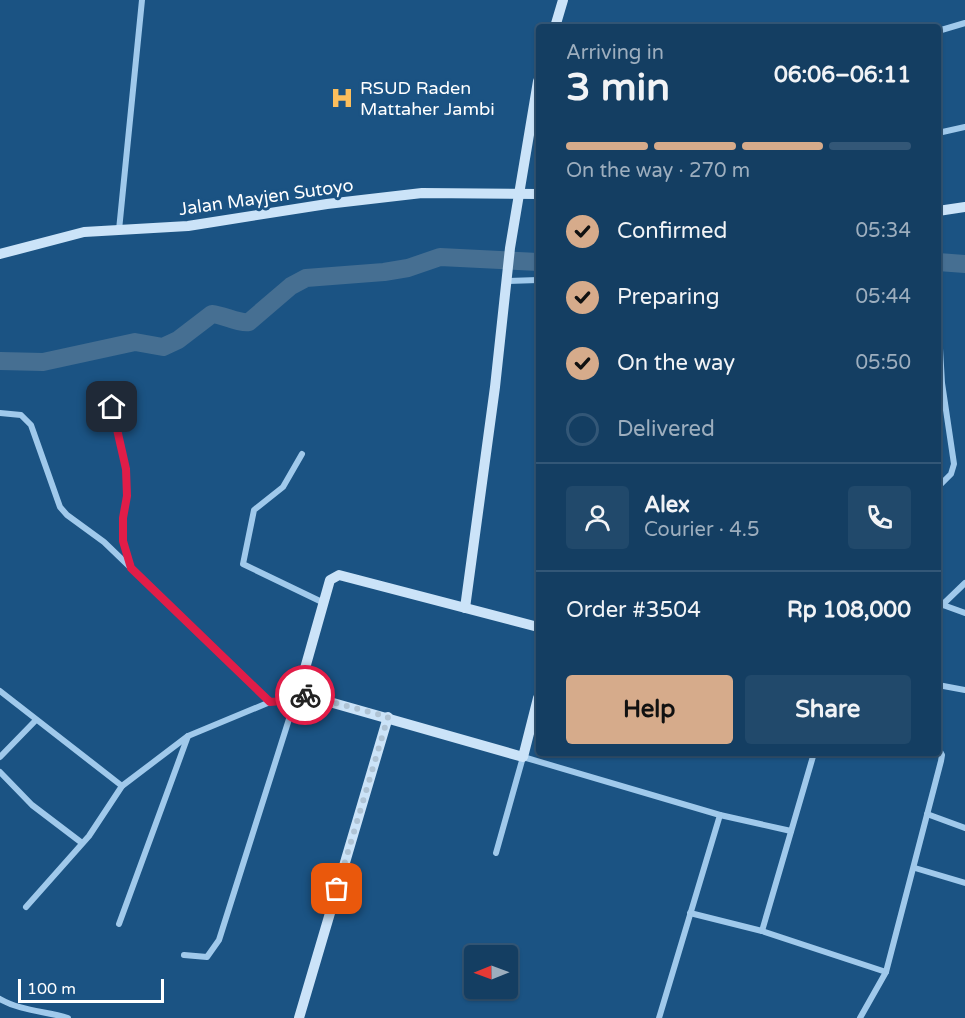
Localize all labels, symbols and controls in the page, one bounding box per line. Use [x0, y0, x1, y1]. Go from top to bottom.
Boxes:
text: Arriving in [566, 41, 664, 65]
text: 06:06–06:11 [774, 62, 911, 88]
text: 3 min [566, 64, 670, 111]
place label: RSUD Raden Mattaher Jambi [360, 77, 495, 120]
hospital icon: RSUD Raden Mattaher Jambi [329, 85, 355, 111]
text: On the way · 270 m [566, 159, 750, 183]
street label: Jalan Mayjen Sutoyo [177, 174, 355, 220]
icon: check [566, 215, 599, 248]
text: Confirmed [617, 218, 727, 244]
text: 05:34 [856, 219, 911, 243]
icon: check [566, 281, 599, 314]
text: Preparing [617, 284, 720, 310]
text: 05:44 [856, 285, 911, 309]
icon: check [566, 347, 599, 380]
text: On the way [617, 350, 735, 376]
text: 05:50 [856, 351, 911, 375]
pin [86, 381, 137, 432]
icon: home [95, 390, 128, 423]
text: Delivered [617, 416, 715, 442]
button: person [566, 486, 629, 549]
button: phone [848, 486, 911, 549]
text: Alex [644, 492, 690, 518]
text: Courier · 4.5 [644, 518, 759, 542]
text: Order #3504 [566, 597, 701, 623]
text: Rp 108,000 [787, 597, 911, 623]
courier [275, 665, 335, 725]
button: Help [566, 675, 733, 744]
button: Share [745, 675, 911, 744]
icon: bike [289, 679, 322, 712]
pin [311, 863, 362, 914]
icon: bag [320, 872, 353, 905]
north arrow [464, 945, 518, 999]
map controls [464, 945, 518, 999]
scale bar [18, 976, 164, 1004]
text: 100 m [27, 979, 76, 999]

